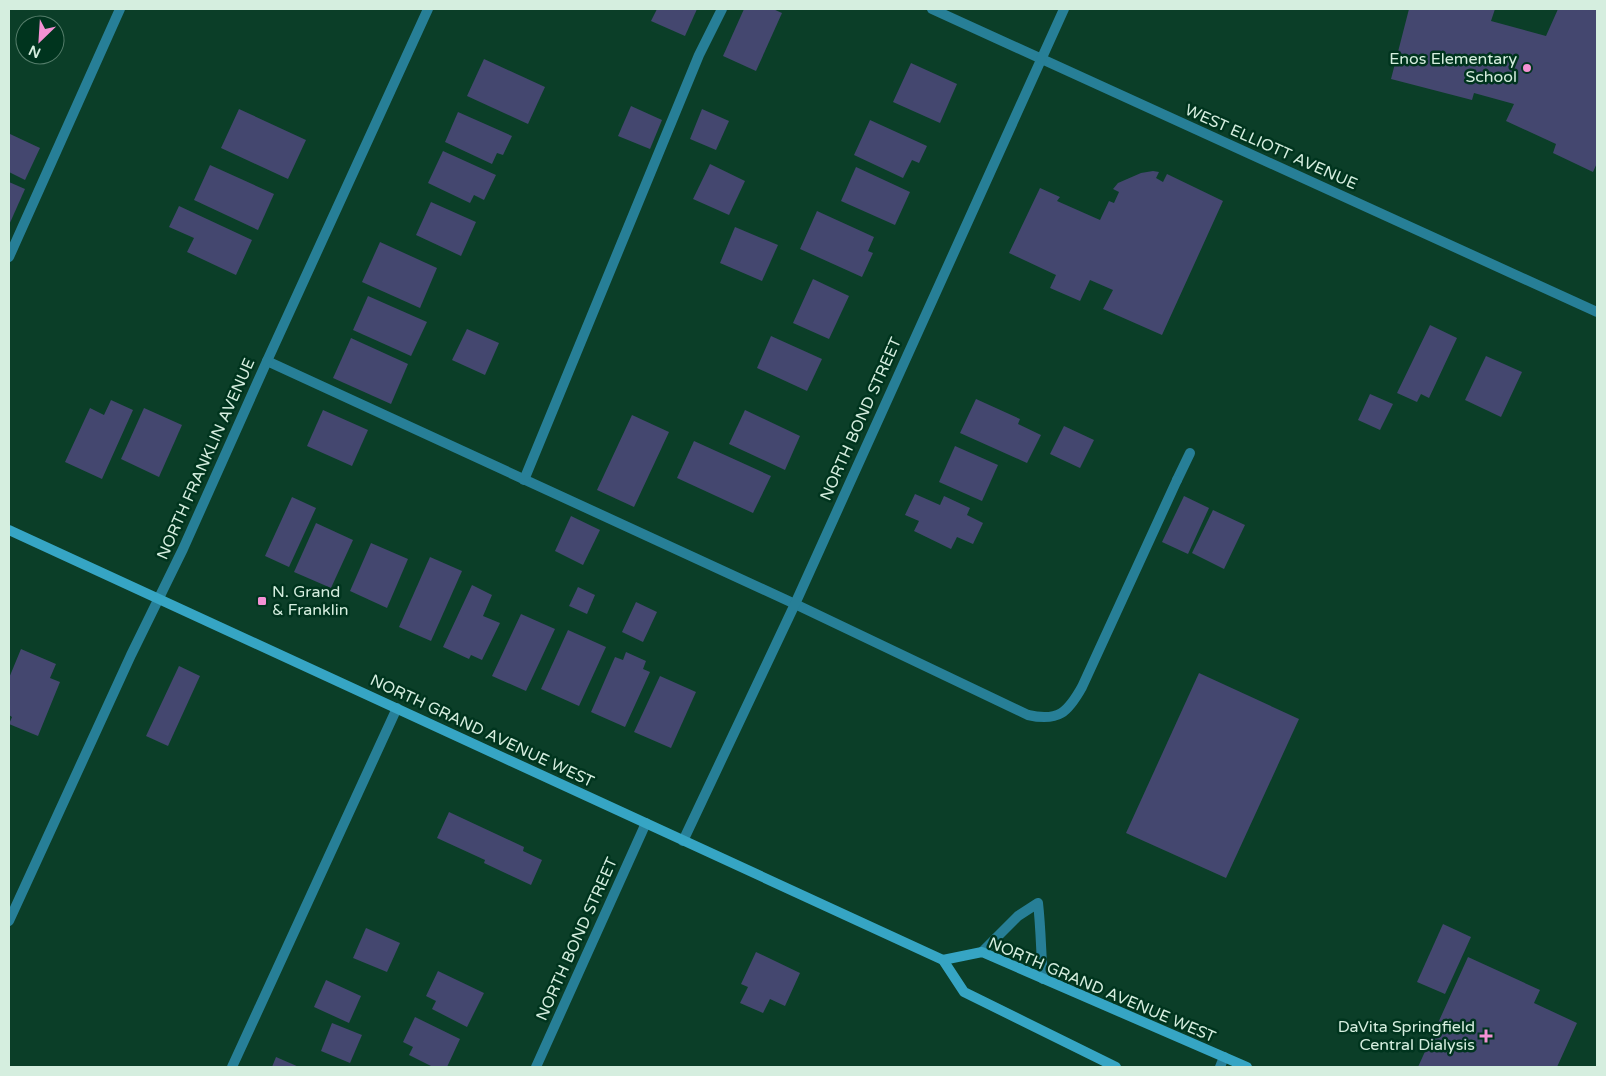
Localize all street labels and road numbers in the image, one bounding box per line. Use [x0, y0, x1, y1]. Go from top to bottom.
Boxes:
street label: WEST ELLIOTT AVENUE [1182, 100, 1360, 194]
street label: NORTH BOND STREET [816, 334, 906, 504]
street label: NORTH FRANKLIN AVENUE [152, 355, 260, 563]
street label: NORTH GRAND AVENUE WEST [367, 670, 597, 792]
street label: NORTH BOND STREET [532, 854, 622, 1024]
street label: NORTH GRAND AVENUE WEST [985, 933, 1219, 1047]

